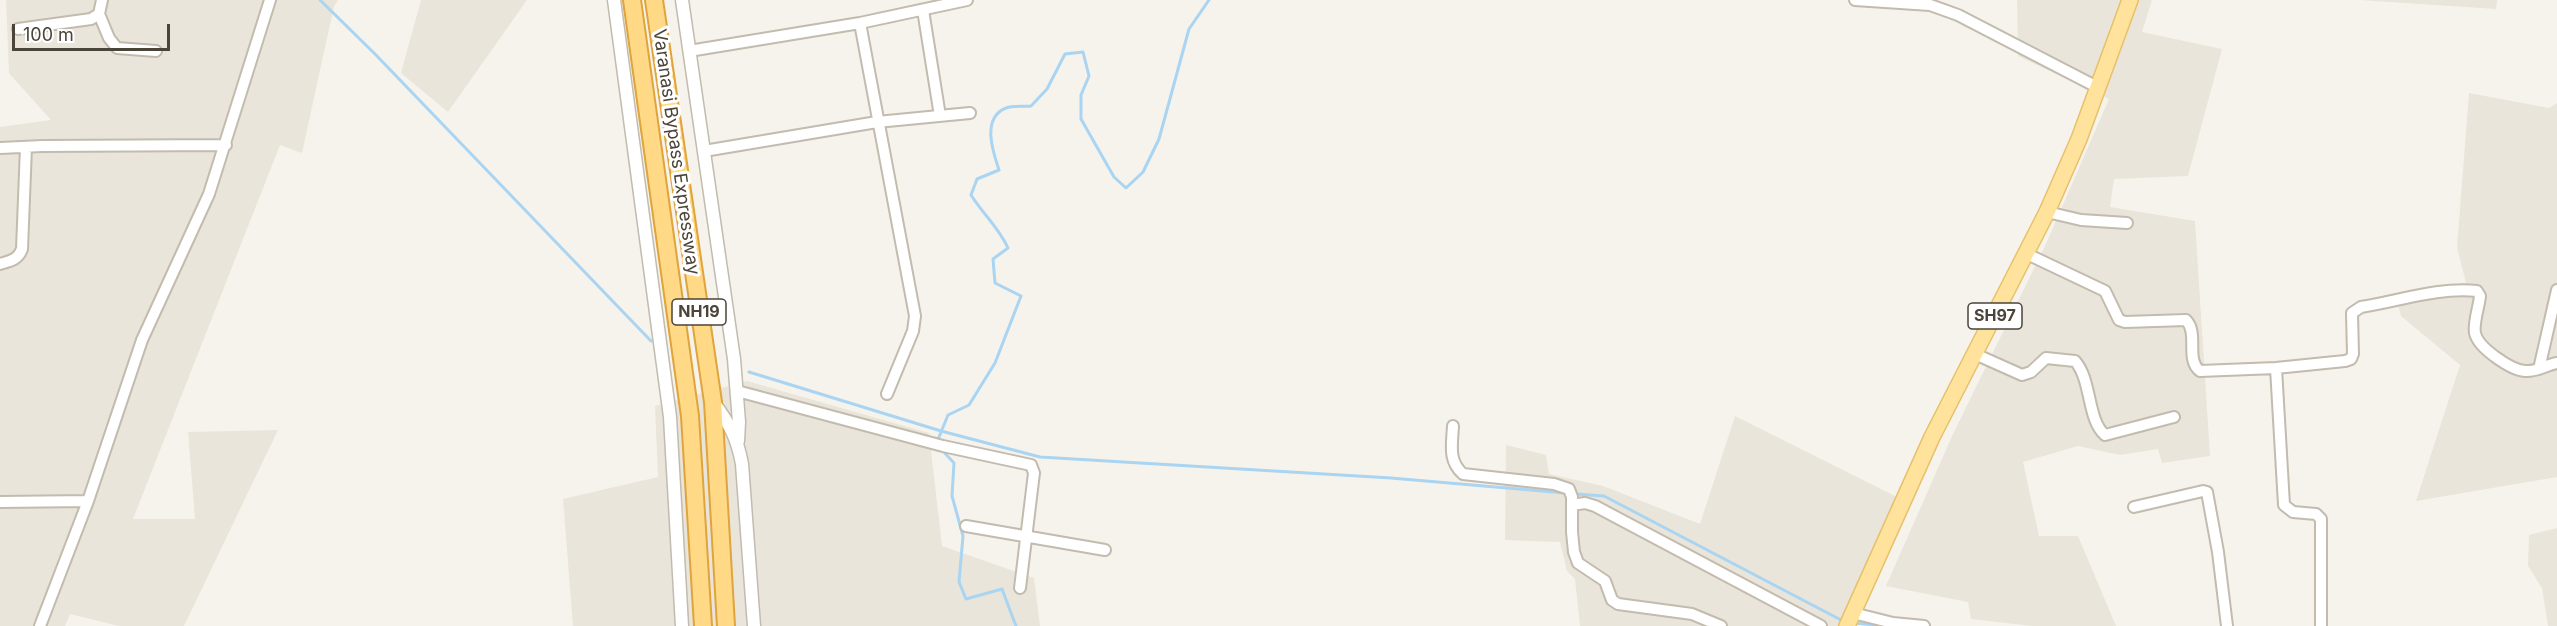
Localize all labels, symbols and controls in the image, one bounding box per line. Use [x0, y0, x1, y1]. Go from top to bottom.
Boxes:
scale bar [15, 12, 172, 50]
text: 100 m [23, 24, 74, 45]
street label: Varanasi Bypass Expressway [648, 28, 704, 276]
road number: NH19 [672, 299, 726, 325]
road number: SH97 [1968, 303, 2022, 329]

